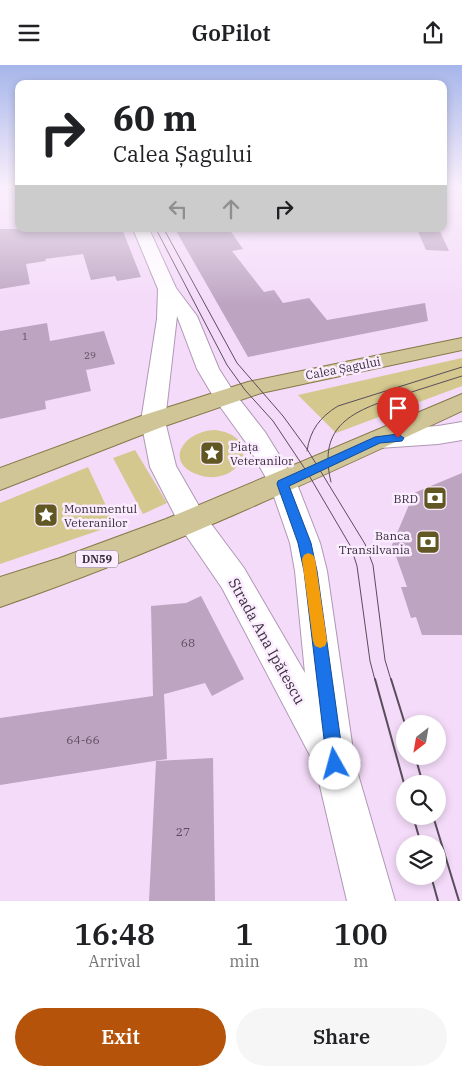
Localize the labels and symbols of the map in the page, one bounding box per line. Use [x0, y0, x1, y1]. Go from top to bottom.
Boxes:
house number: 1 [22, 330, 28, 343]
house number: 29 [84, 349, 96, 362]
street label: Calea Șagului [304, 353, 382, 383]
pin [377, 387, 419, 438]
place label: Piața Veteranilor [230, 439, 294, 468]
place icon: Piața Veteranilor [199, 440, 225, 466]
bank icon: BRD [422, 485, 448, 511]
place label: BRD [393, 491, 418, 506]
place label: Monumentul Veteranilor [64, 501, 138, 530]
place icon: Monumentul Veteranilor [33, 502, 59, 528]
place label: Banca Transilvania [339, 528, 410, 557]
bank icon: Banca Transilvania [415, 529, 441, 555]
road number: DN59 [76, 551, 118, 567]
street label: Strada Ana Ipătescu [224, 574, 310, 708]
house number: 68 [181, 635, 195, 650]
north arrow [396, 715, 446, 765]
house number: 64-66 [66, 732, 100, 747]
position arrow [308, 737, 360, 789]
house number: 27 [176, 824, 190, 839]

